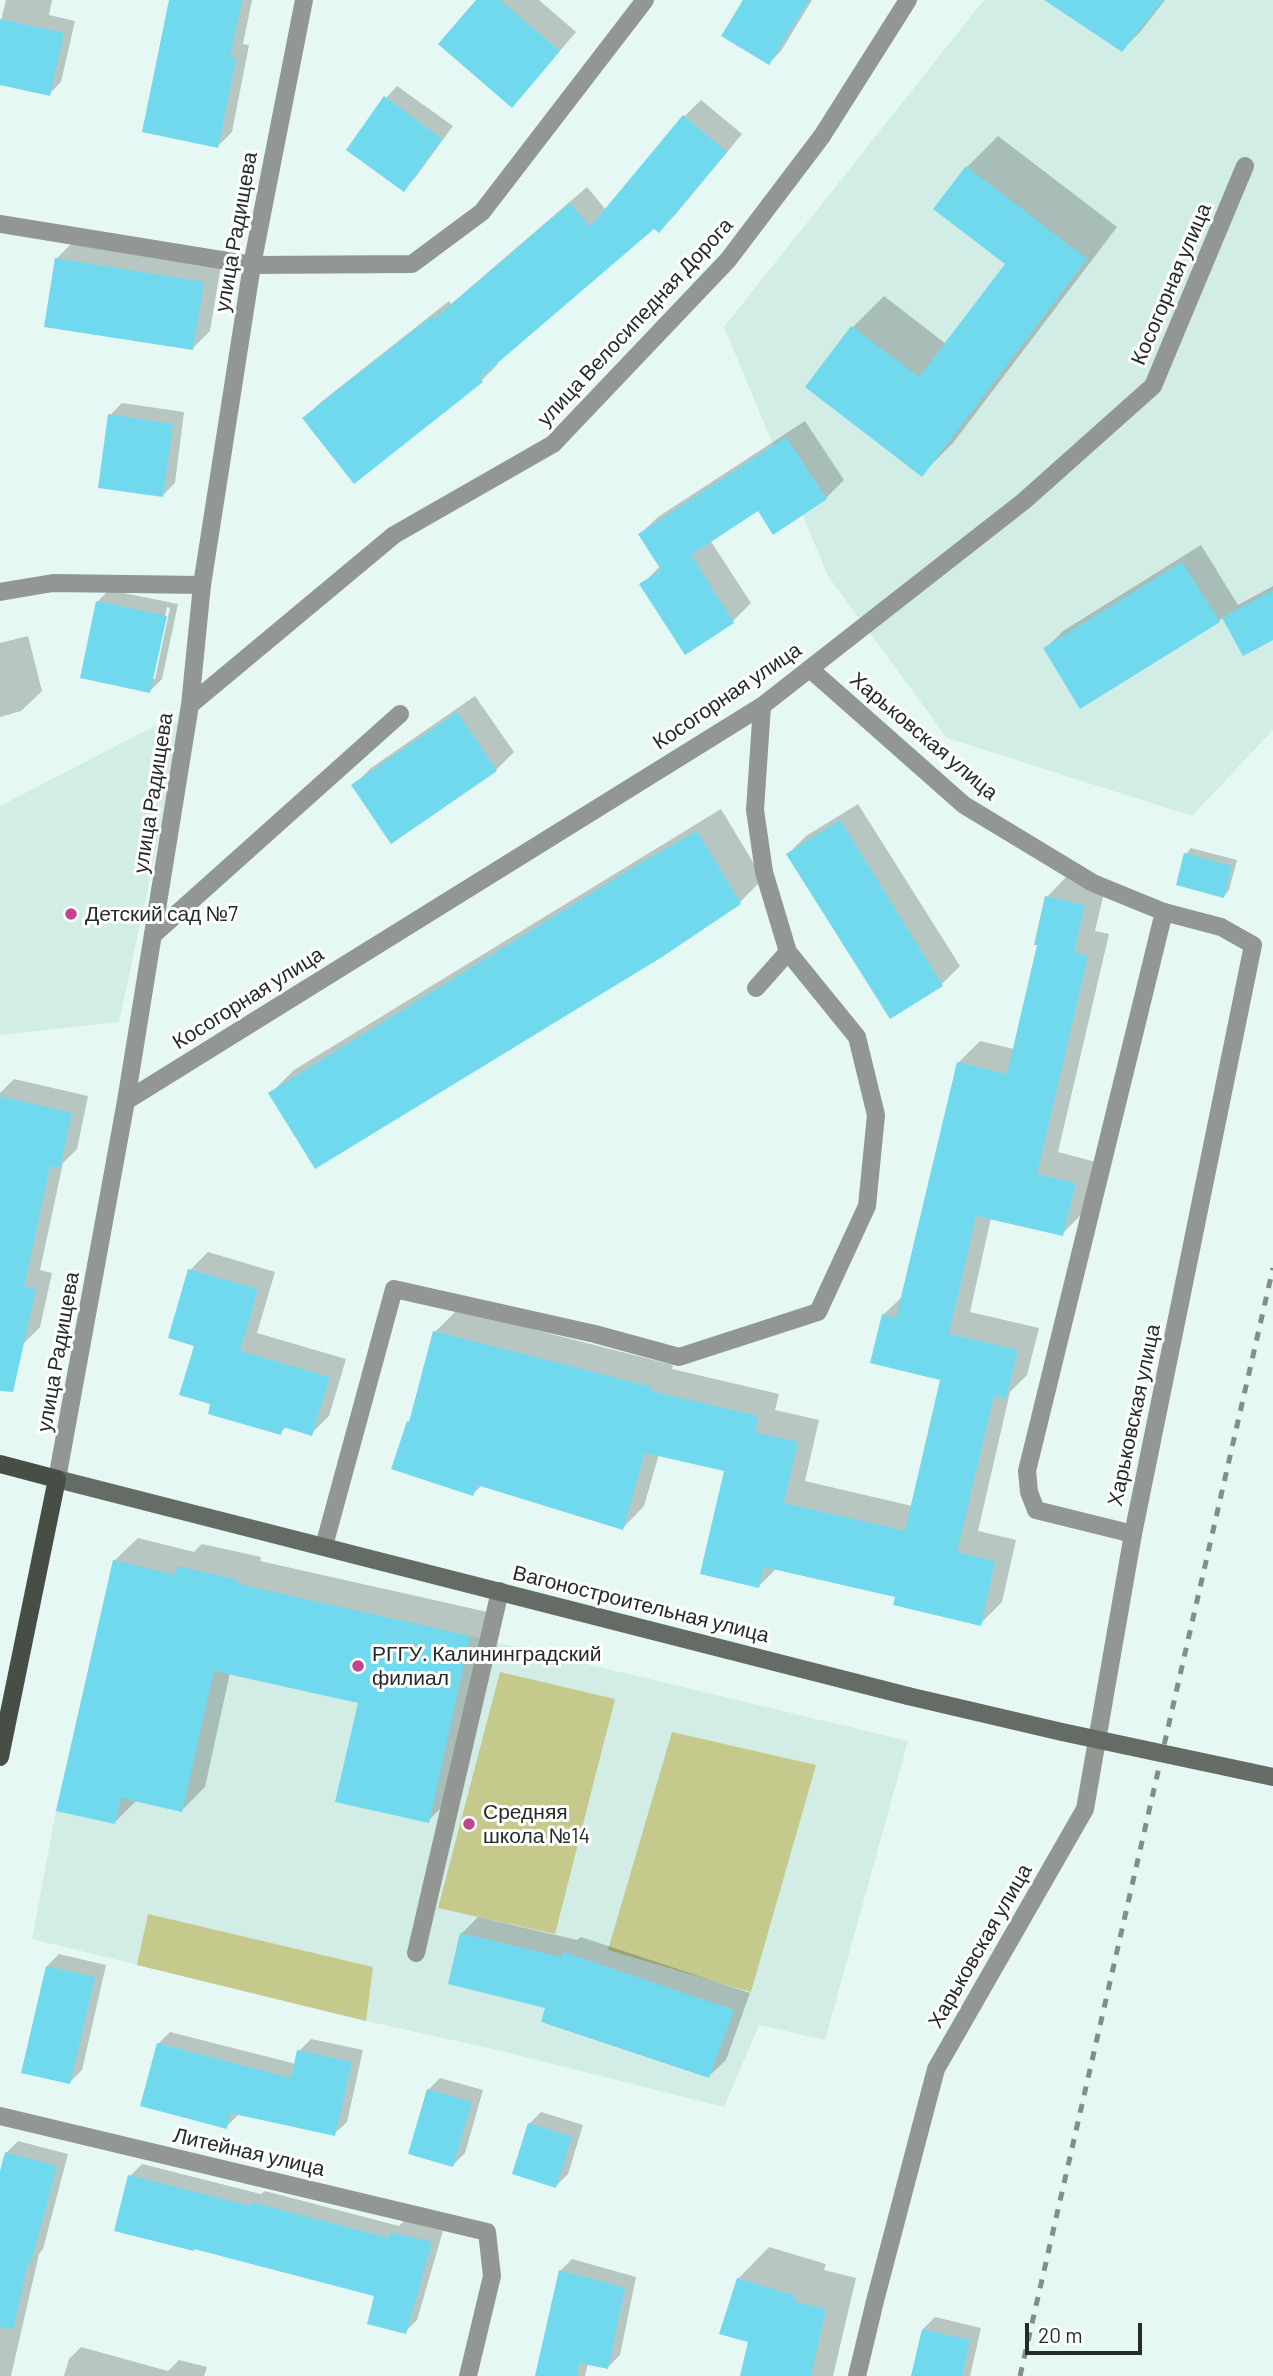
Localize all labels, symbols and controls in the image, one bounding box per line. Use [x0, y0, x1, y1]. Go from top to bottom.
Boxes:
street label: улица Радищева [210, 150, 262, 314]
street label: Косогорная улица [1126, 199, 1216, 369]
street label: улица Велосипедная Дорога [532, 213, 738, 431]
street label: Косогорная улица [648, 637, 806, 755]
street label: Харьковская улица [845, 667, 1003, 805]
street label: улица Радищева [128, 711, 178, 875]
place label: Детский сад №7 [85, 901, 238, 927]
marker: Детский сад №7 [63, 906, 79, 922]
street label: Косогорная улица [168, 941, 328, 1055]
street label: улица Радищева [32, 1270, 84, 1434]
street label: Харьковская улица [1102, 1322, 1166, 1508]
street label: Вагоностроительная улица [510, 1560, 772, 1648]
place label: РГГУ. Калининградский филиал [372, 1641, 601, 1691]
marker: РГГУ. Калининградский филиал [350, 1658, 366, 1674]
place label: Средняя школа №14 [483, 1799, 590, 1849]
marker: Средняя школа №14 [461, 1816, 477, 1832]
street label: Харьковская улица [923, 1859, 1037, 2033]
street label: Литейная улица [171, 2122, 327, 2182]
scale bar [1028, 2310, 1145, 2354]
text: 20 m [1038, 2322, 1083, 2347]

